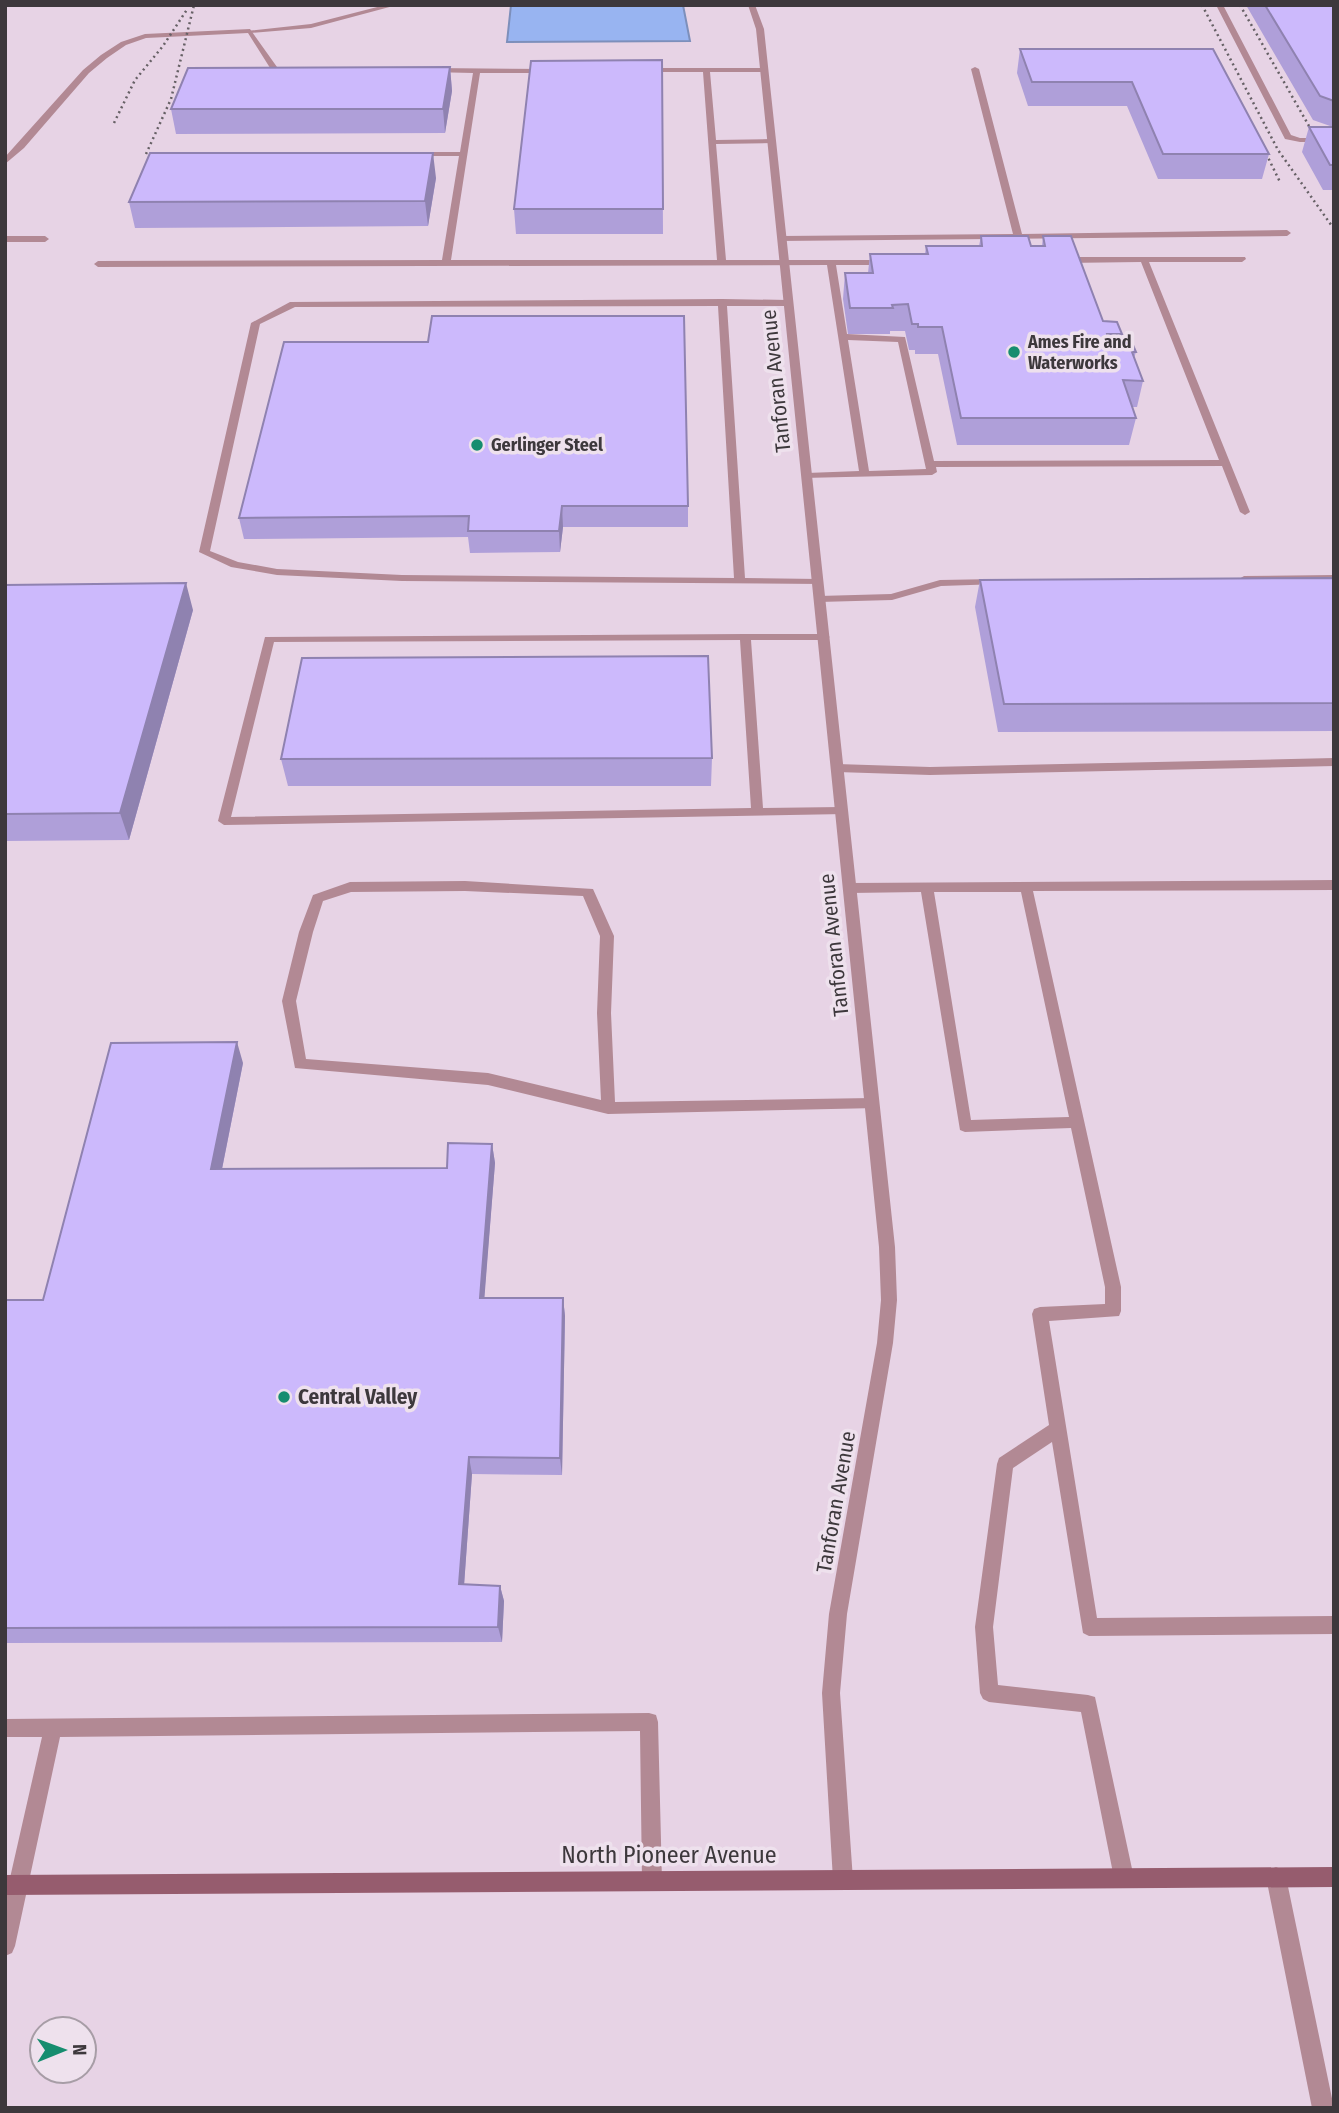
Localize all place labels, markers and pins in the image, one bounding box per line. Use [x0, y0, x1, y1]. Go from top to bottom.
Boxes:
place label: Ames Fire and Waterworks [1027, 331, 1132, 374]
marker: Ames Fire and Waterworks [1006, 344, 1022, 360]
place label: Gerlinger Steel [491, 434, 603, 456]
marker: Gerlinger Steel [469, 437, 485, 453]
place label: Central Valley [298, 1384, 418, 1410]
marker: Central Valley [276, 1389, 292, 1405]

